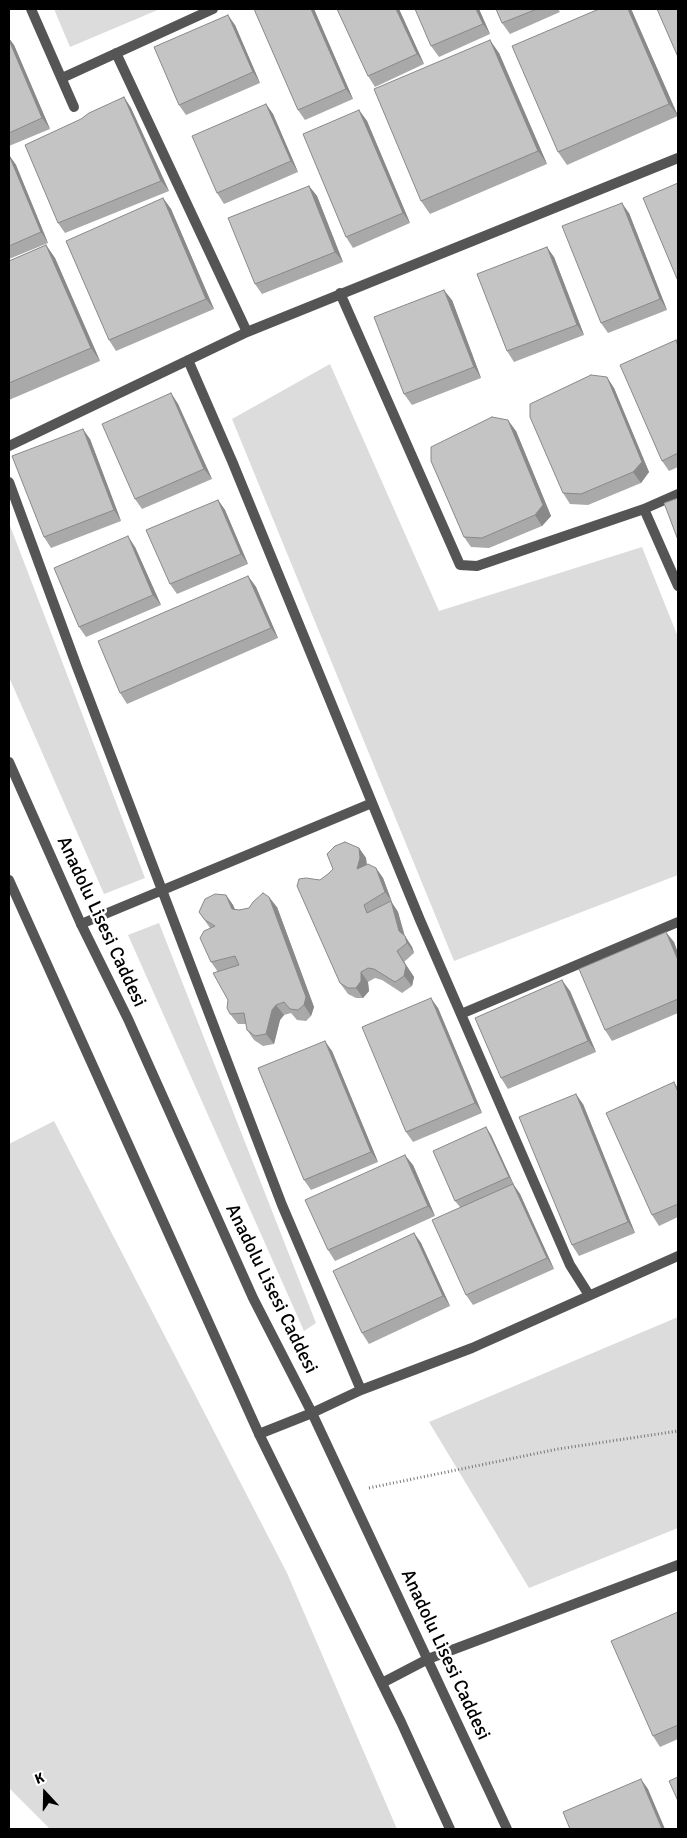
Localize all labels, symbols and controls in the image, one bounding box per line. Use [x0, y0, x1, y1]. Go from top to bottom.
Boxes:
street label: Anadolu Lisesi Caddesi [51, 833, 151, 1011]
street label: Anadolu Lisesi Caddesi [220, 1201, 322, 1377]
street label: Anadolu Lisesi Caddesi [395, 1566, 495, 1744]
north arrow [20, 1768, 70, 1818]
text: K [32, 1769, 47, 1788]

